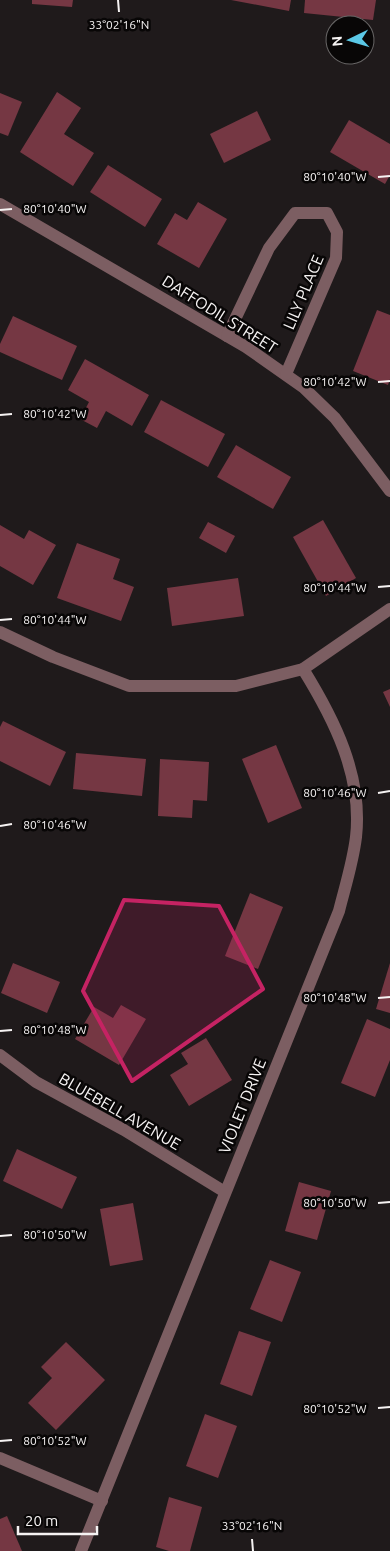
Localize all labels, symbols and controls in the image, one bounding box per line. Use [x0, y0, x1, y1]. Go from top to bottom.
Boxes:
north arrow [325, 15, 375, 65]
text: 33°02'16"N [89, 18, 149, 31]
text: N [329, 35, 345, 47]
text: 80°10'40"W [303, 170, 367, 183]
text: 80°10'40"W [23, 202, 87, 215]
street label: LILY PLACE [279, 252, 327, 332]
street label: DAFFODIL STREET [159, 271, 281, 357]
text: 80°10'42"W [303, 375, 367, 388]
text: 80°10'42"W [23, 407, 87, 420]
text: 80°10'44"W [303, 581, 367, 594]
text: 80°10'44"W [23, 613, 87, 626]
text: 80°10'46"W [303, 786, 367, 799]
text: 80°10'46"W [23, 818, 87, 831]
text: 80°10'48"W [303, 991, 367, 1004]
text: 80°10'48"W [23, 1023, 87, 1036]
street label: VIOLET DRIVE [215, 1056, 269, 1156]
street label: BLUEBELL AVENUE [56, 1069, 184, 1153]
text: 80°10'50"W [303, 1196, 367, 1209]
text: 80°10'50"W [23, 1228, 87, 1241]
text: 80°10'52"W [303, 1402, 367, 1415]
text: 80°10'52"W [23, 1434, 87, 1447]
scale bar [18, 1504, 96, 1536]
text: 20 m [25, 1512, 58, 1529]
text: 33°02'16"N [222, 1519, 282, 1532]

